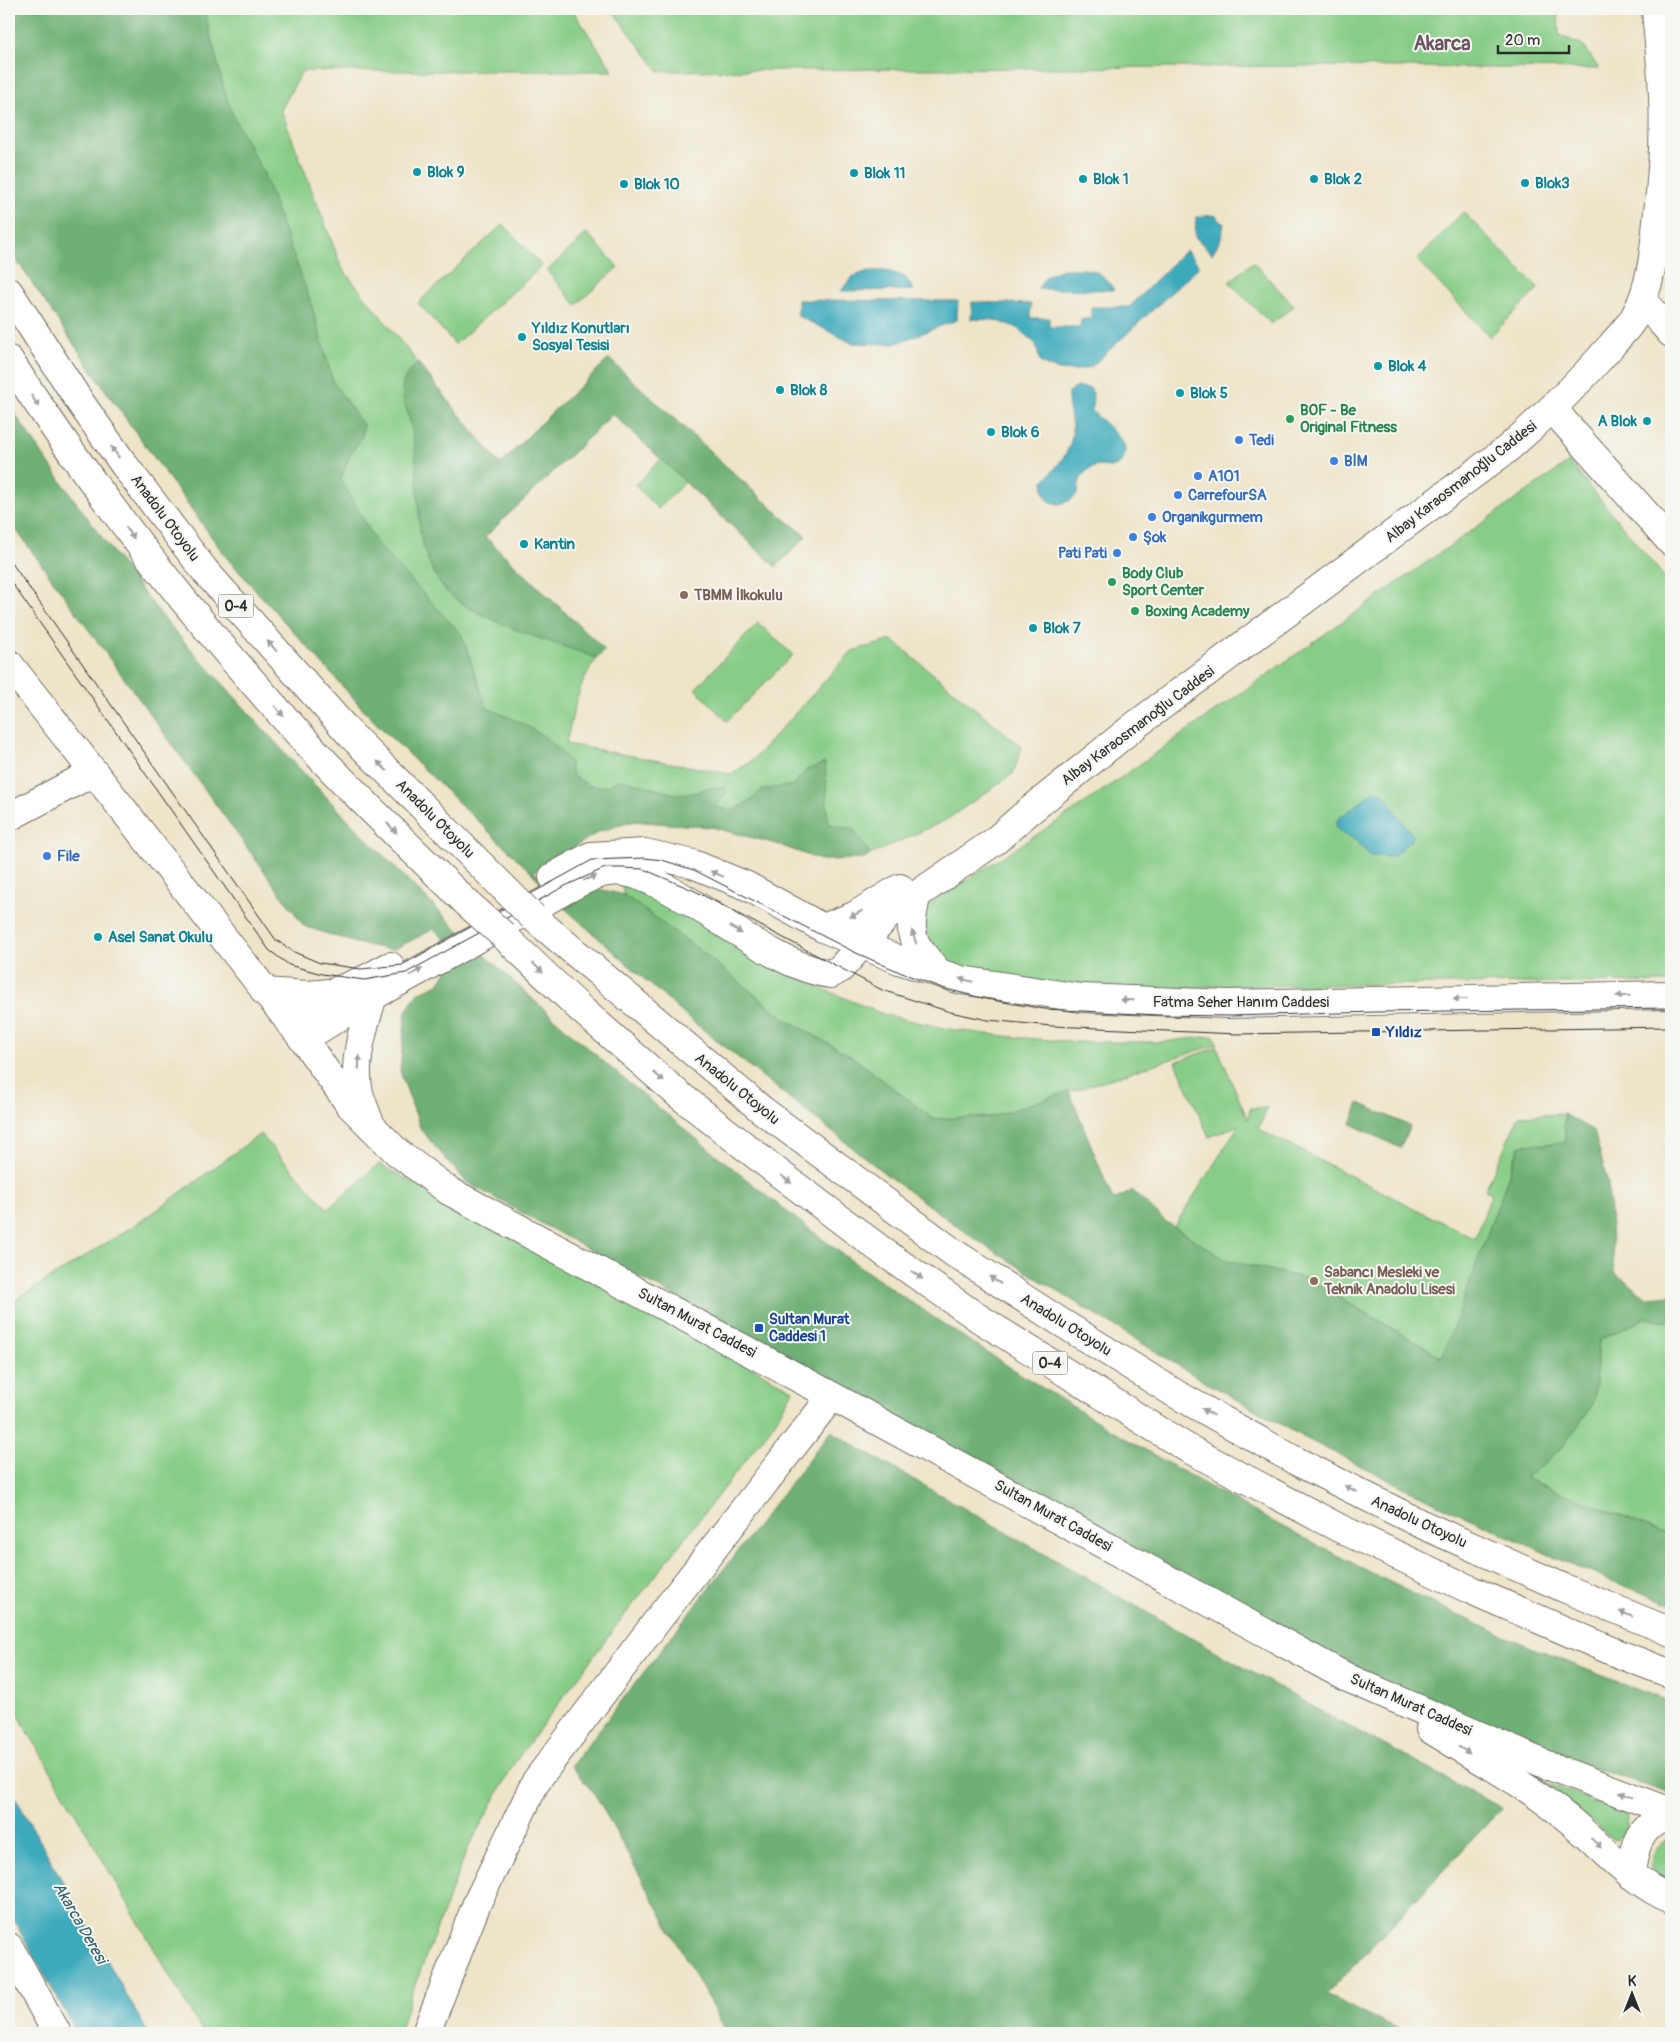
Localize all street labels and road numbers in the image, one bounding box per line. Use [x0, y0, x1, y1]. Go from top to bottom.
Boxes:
street label: Albay Karaosmanoğlu Caddesi [1381, 417, 1541, 547]
street label: Anadolu Otoyolu [126, 471, 204, 565]
road number: O-4 [218, 594, 254, 618]
street label: Albay Karaosmanoğlu Caddesi [1058, 662, 1219, 790]
street label: Anadolu Otoyolu [392, 776, 478, 862]
street label: Fatma Seher Hanım Caddesi [1153, 993, 1330, 1012]
street label: Anadolu Otoyolu [691, 1049, 783, 1129]
street label: Sultan Murat Caddesi [634, 1284, 760, 1362]
street label: Anadolu Otoyolu [1017, 1289, 1115, 1361]
road number: O-4 [1032, 1352, 1068, 1375]
street label: Sultan Murat Caddesi [991, 1476, 1115, 1556]
street label: Anadolu Otoyolu [1368, 1491, 1470, 1553]
street label: Sultan Murat Caddesi [1347, 1670, 1475, 1741]

